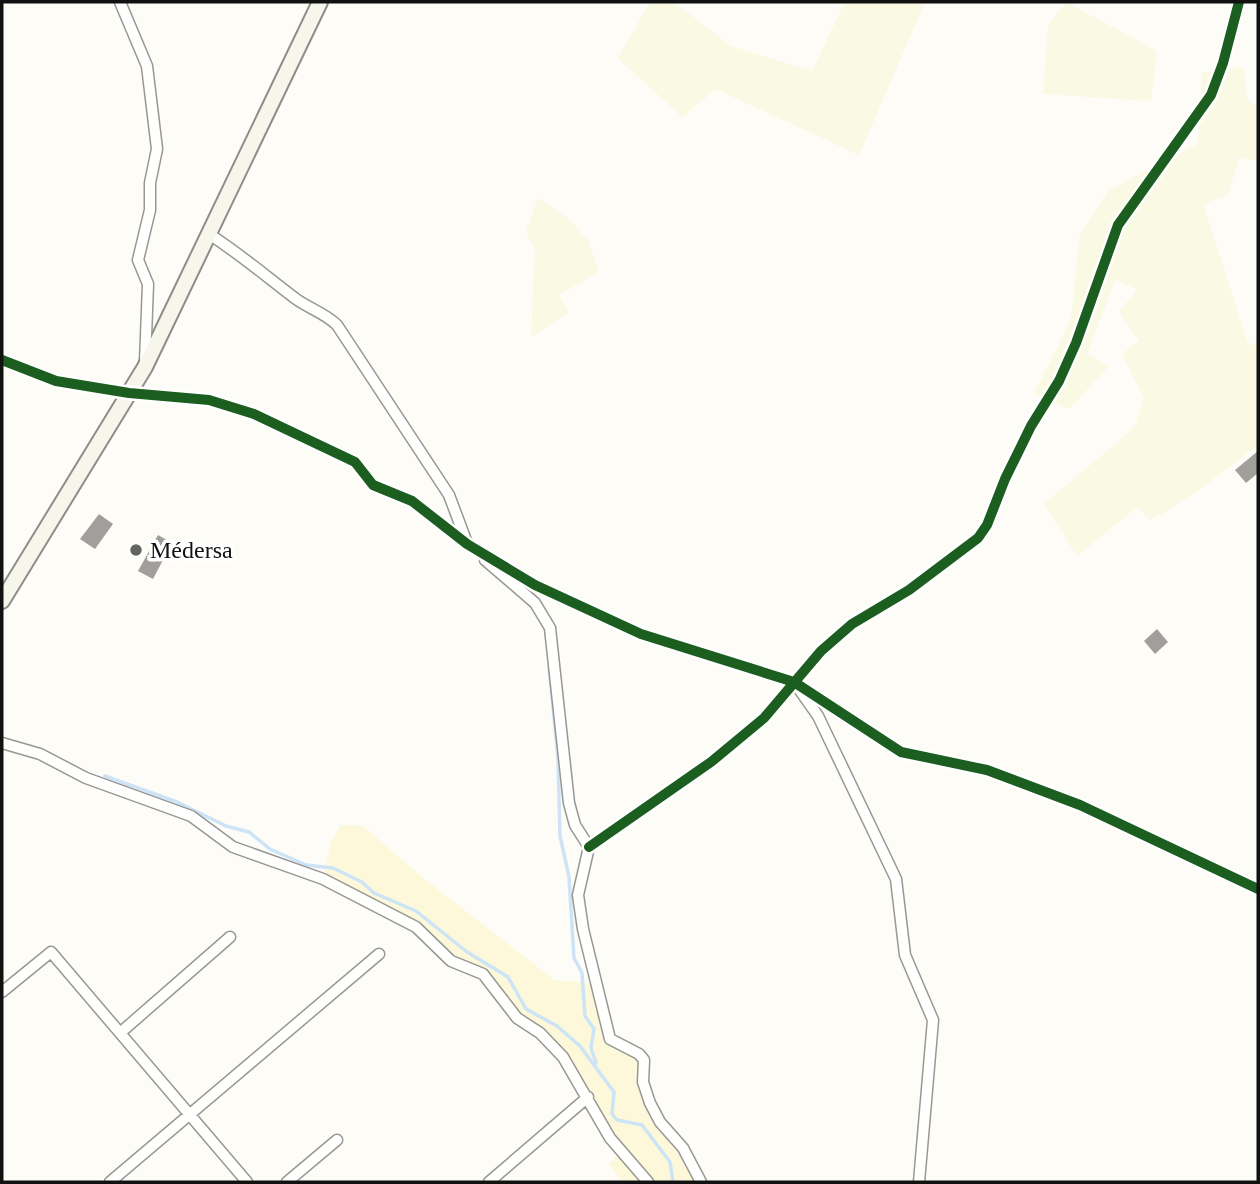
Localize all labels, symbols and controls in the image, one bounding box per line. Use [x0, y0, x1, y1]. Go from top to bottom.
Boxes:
place label: Médersa [150, 537, 233, 563]
marker: Médersa [128, 542, 144, 558]

